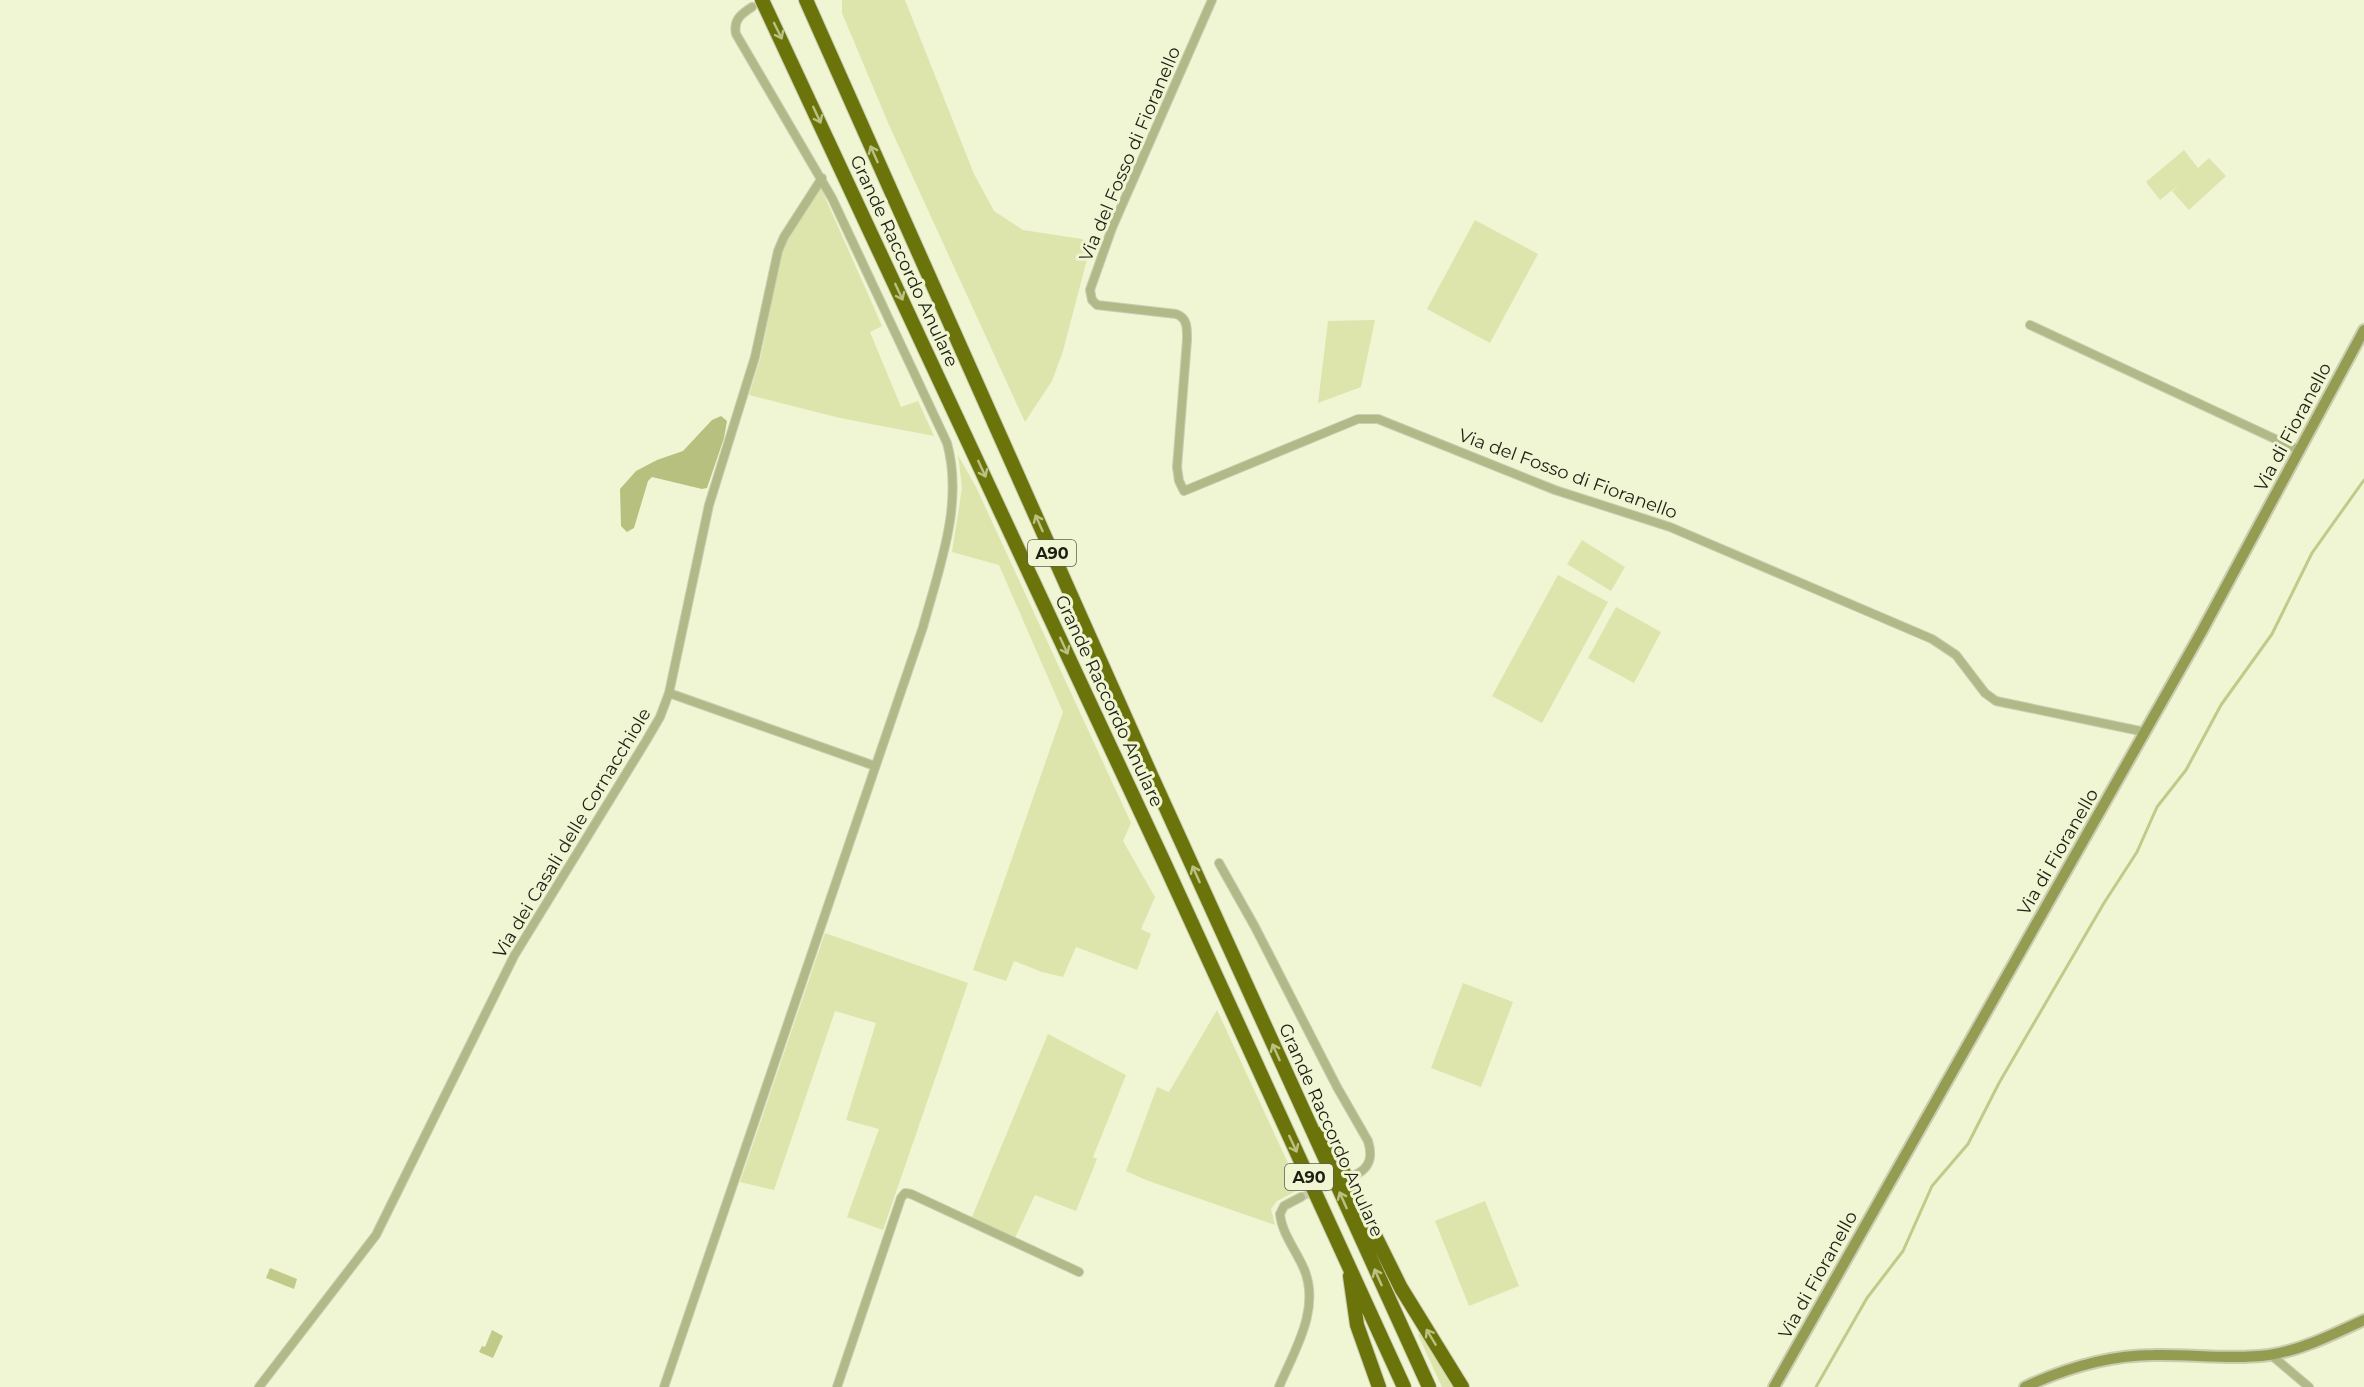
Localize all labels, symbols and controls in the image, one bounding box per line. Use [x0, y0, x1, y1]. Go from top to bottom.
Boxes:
one-way arrow [772, 21, 784, 39]
street label: Via del Fosso di Fioranello [1075, 43, 1185, 265]
one-way arrow [812, 106, 823, 124]
one-way arrow [868, 145, 879, 163]
street label: Grande Raccordo Anulare [845, 151, 963, 371]
one-way arrow [894, 283, 905, 301]
street label: Via di Fioranello [2250, 359, 2336, 495]
street label: Via del Fosso di Fioranello [1456, 424, 1680, 524]
one-way arrow [976, 459, 988, 477]
one-way arrow [1033, 515, 1044, 533]
road number: A90 [1028, 540, 1076, 566]
street label: Grande Raccordo Anulare [1050, 591, 1168, 811]
one-way arrow [1058, 636, 1070, 654]
street label: Via dei Casali delle Cornacchiole [488, 704, 656, 962]
street label: Via di Fioranello [2013, 785, 2103, 919]
one-way arrow [1190, 865, 1201, 883]
street label: Grande Raccordo Anulare [1274, 1020, 1388, 1240]
one-way arrow [1270, 1043, 1281, 1061]
one-way arrow [1288, 1134, 1300, 1152]
road number: A90 [1285, 1164, 1333, 1190]
one-way arrow [1337, 1192, 1349, 1210]
street label: Via di Fioranello [1774, 1207, 1862, 1343]
one-way arrow [1372, 1268, 1383, 1286]
one-way arrow [1425, 1329, 1437, 1346]

